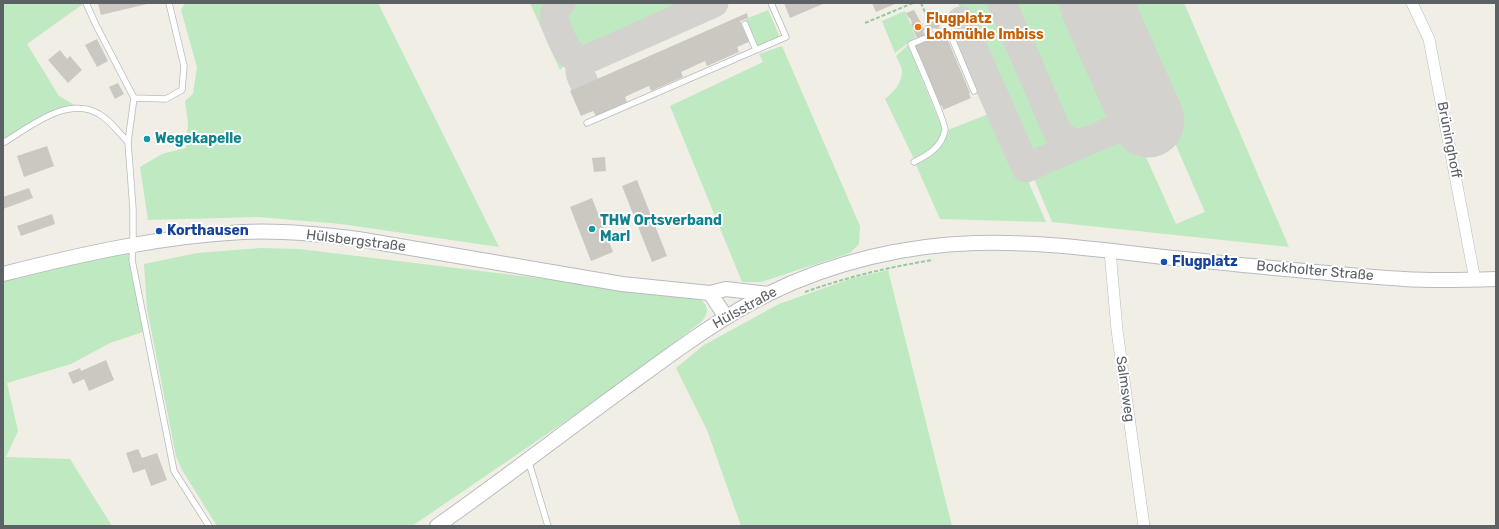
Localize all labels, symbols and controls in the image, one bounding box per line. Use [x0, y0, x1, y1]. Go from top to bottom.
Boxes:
place label: Flugplatz Lohmühle Imbiss [926, 11, 1044, 44]
marker: Flugplatz Lohmühle Imbiss [913, 22, 923, 32]
street label: Brüninghoff [1433, 100, 1465, 180]
place label: Wegekapelle [155, 131, 242, 147]
marker: Wegekapelle [142, 134, 152, 144]
place label: THW Ortsverband Marl [600, 213, 722, 246]
place label: Korthausen [167, 223, 249, 239]
marker: THW Ortsverband Marl [587, 224, 597, 234]
marker: Korthausen [154, 226, 164, 236]
street label: Hülsbergstraße [305, 227, 407, 255]
place label: Flugplatz [1172, 254, 1238, 270]
marker: Flugplatz [1159, 257, 1169, 267]
street label: Bockholter Straße [1256, 258, 1374, 284]
street label: Hülsstraße [710, 284, 780, 332]
street label: Salmsweg [1112, 355, 1138, 423]

